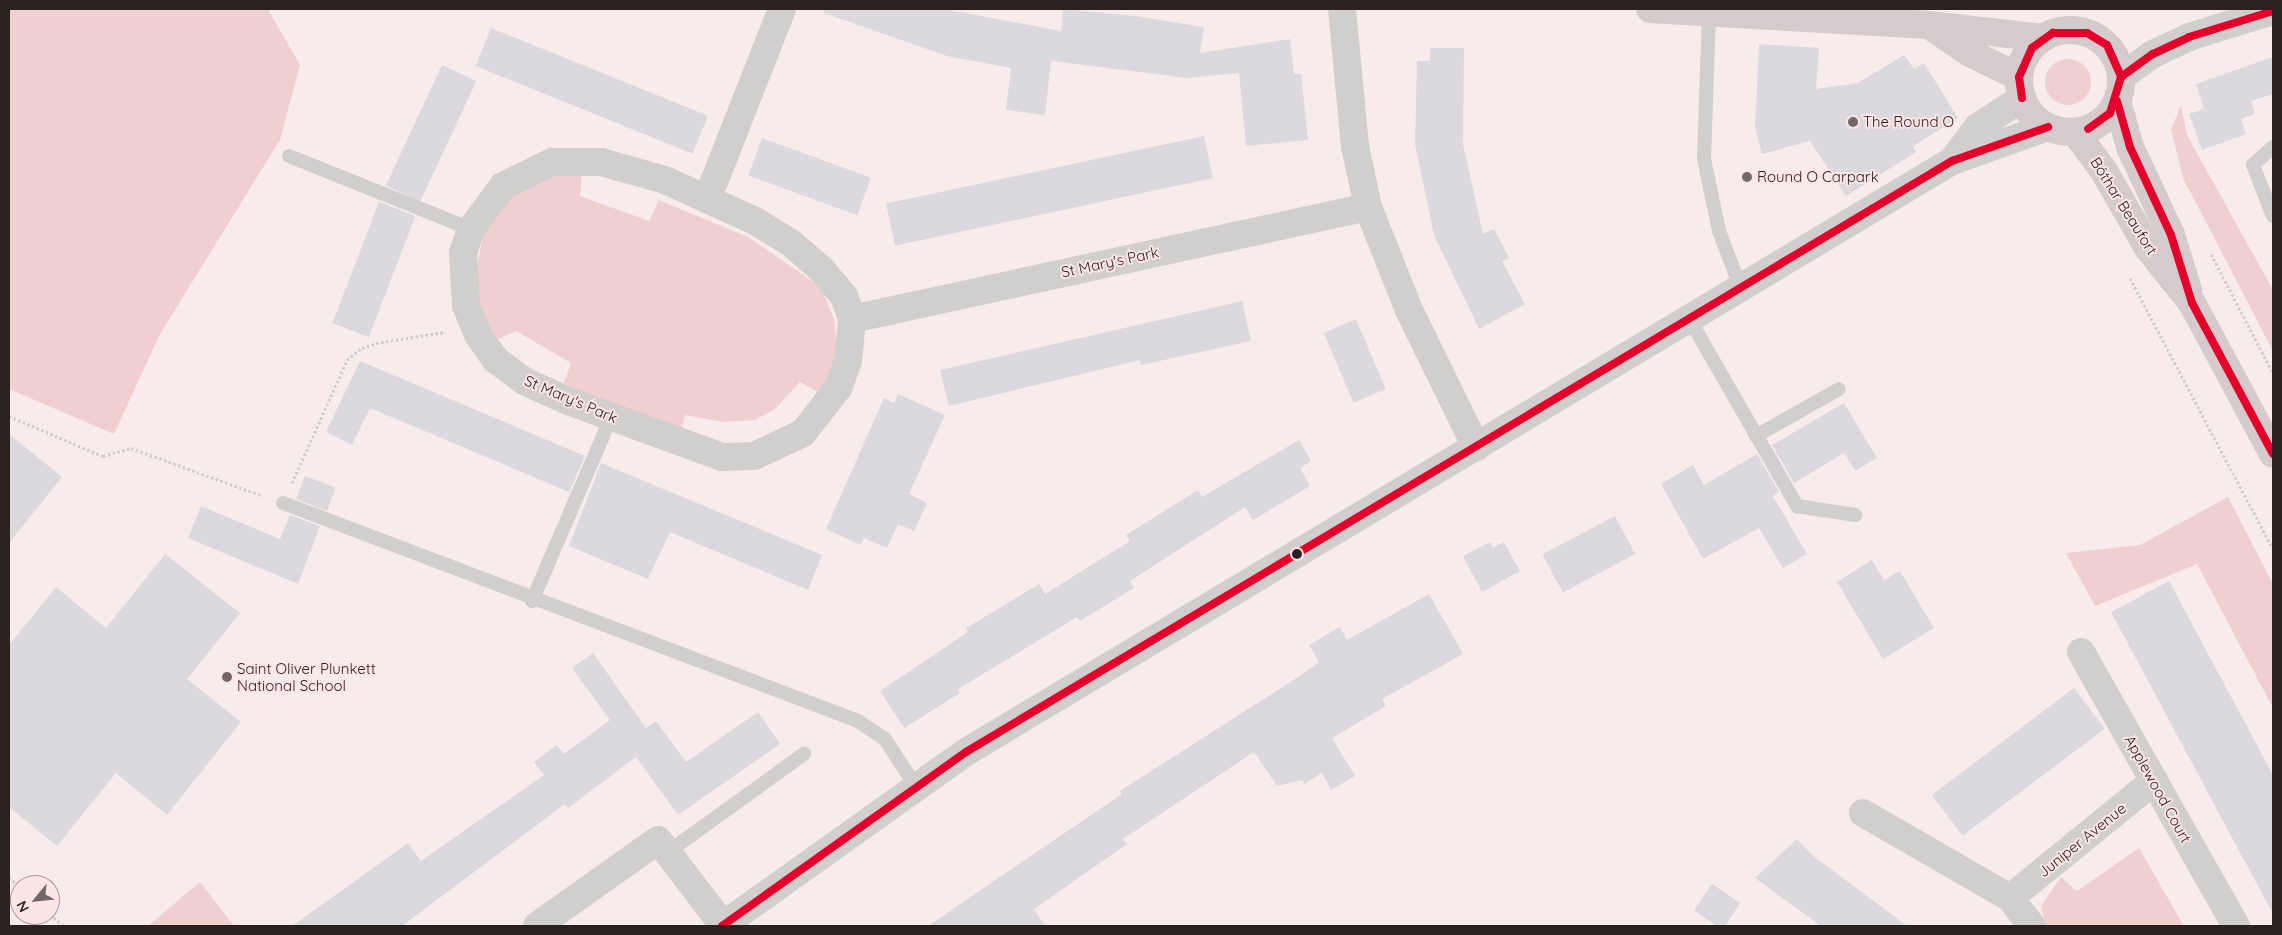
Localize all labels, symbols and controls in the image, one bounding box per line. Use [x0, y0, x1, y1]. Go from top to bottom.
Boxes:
place label: The Round O [1863, 113, 1954, 131]
marker: The Round O [1847, 116, 1859, 128]
street label: Bóthar Beaufort [2087, 154, 2161, 258]
place label: Round O Carpark [1757, 168, 1879, 186]
marker: Round O Carpark [1741, 171, 1753, 183]
street label: St Mary's Park [1060, 243, 1160, 281]
street label: St Mary's Park [522, 371, 620, 427]
unlabelled marker [1292, 549, 1302, 559]
place label: Saint Oliver Plunkett National School [237, 659, 376, 694]
marker: Saint Oliver Plunkett National School [221, 671, 233, 683]
street label: Applewood Court [2121, 732, 2195, 846]
street label: Juniper Avenue [2034, 799, 2130, 881]
north arrow [10, 875, 60, 925]
text: N [12, 898, 33, 915]

